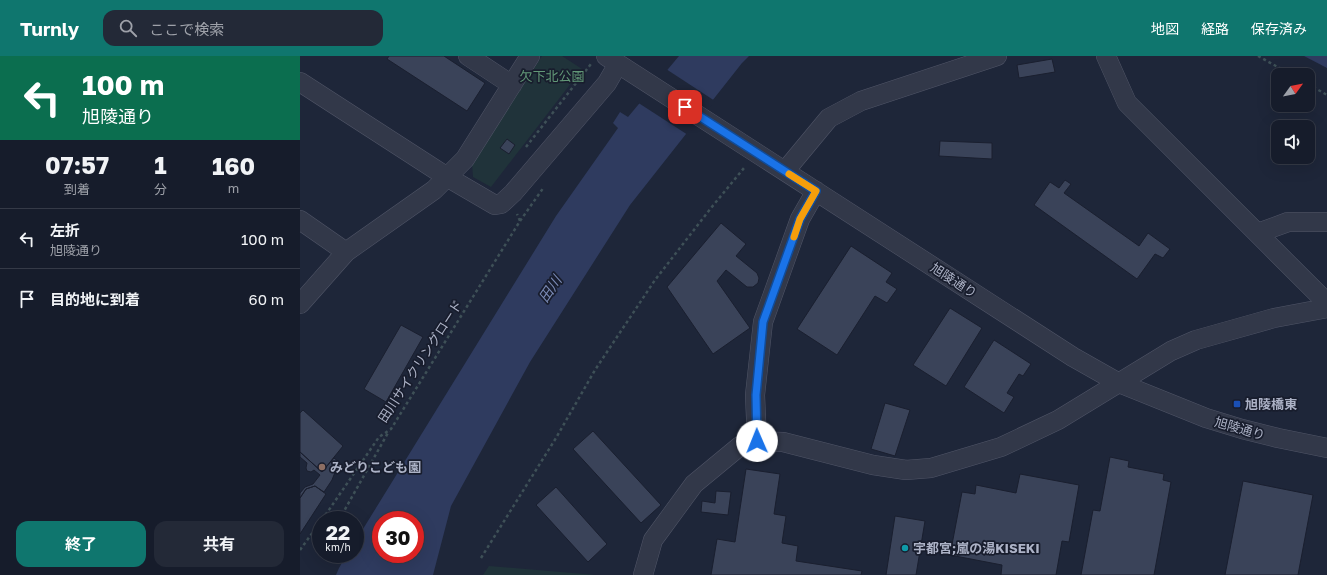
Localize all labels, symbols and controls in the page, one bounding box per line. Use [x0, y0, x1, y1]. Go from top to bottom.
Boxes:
search box [103, 10, 383, 46]
text: Turnly [20, 17, 79, 40]
icon: search [117, 17, 139, 39]
text: ここで検索 [149, 20, 224, 38]
text: 地図 [1151, 20, 1179, 37]
text: 経路 [1201, 20, 1229, 37]
text: 保存済み [1251, 20, 1307, 37]
text: 100 m [82, 68, 164, 101]
park label: 欠下北公園 [519, 68, 585, 84]
north arrow [1271, 68, 1315, 112]
map controls [1271, 68, 1315, 164]
icon: left [16, 72, 68, 124]
pin [668, 90, 702, 124]
icon: arrive [674, 96, 696, 118]
text: 旭陵通り [82, 105, 154, 127]
button: sound [1271, 120, 1315, 164]
text: 07:57 [45, 150, 109, 179]
text: 1 [154, 150, 167, 179]
text: 160 [212, 151, 255, 180]
text: m [228, 180, 239, 196]
text: 到着 [64, 181, 90, 197]
text: 分 [154, 181, 167, 197]
text: 左折 [50, 221, 80, 239]
icon: left [16, 228, 38, 250]
text: 100 m [241, 230, 284, 248]
text: 旭陵通り [50, 242, 102, 258]
street label: 旭陵通り [928, 259, 980, 301]
water label: 田川 [535, 271, 566, 305]
icon: arrive [16, 288, 38, 310]
text: 目的地に到着 [50, 290, 140, 308]
text: 60 m [249, 290, 284, 308]
street label: 田川サイクリングロード [374, 297, 466, 425]
place label: 旭陵橋東 [1245, 396, 1297, 412]
marker: 旭陵橋東 [1232, 399, 1242, 409]
street label: 旭陵通り [1213, 413, 1267, 443]
position arrow [736, 420, 778, 462]
place label: みどりこども園 [330, 459, 421, 475]
marker: みどりこども園 [317, 462, 327, 472]
speed limit sign: 30 [372, 511, 424, 563]
text: 22 [326, 520, 350, 544]
button: 終了 [16, 521, 146, 567]
button: 共有 [154, 521, 284, 567]
place label: 宇都宮;嵐の湯KISEKI [913, 540, 1040, 556]
text: km/h [325, 541, 351, 553]
marker: 宇都宮;嵐の湯KISEKI [900, 543, 910, 553]

